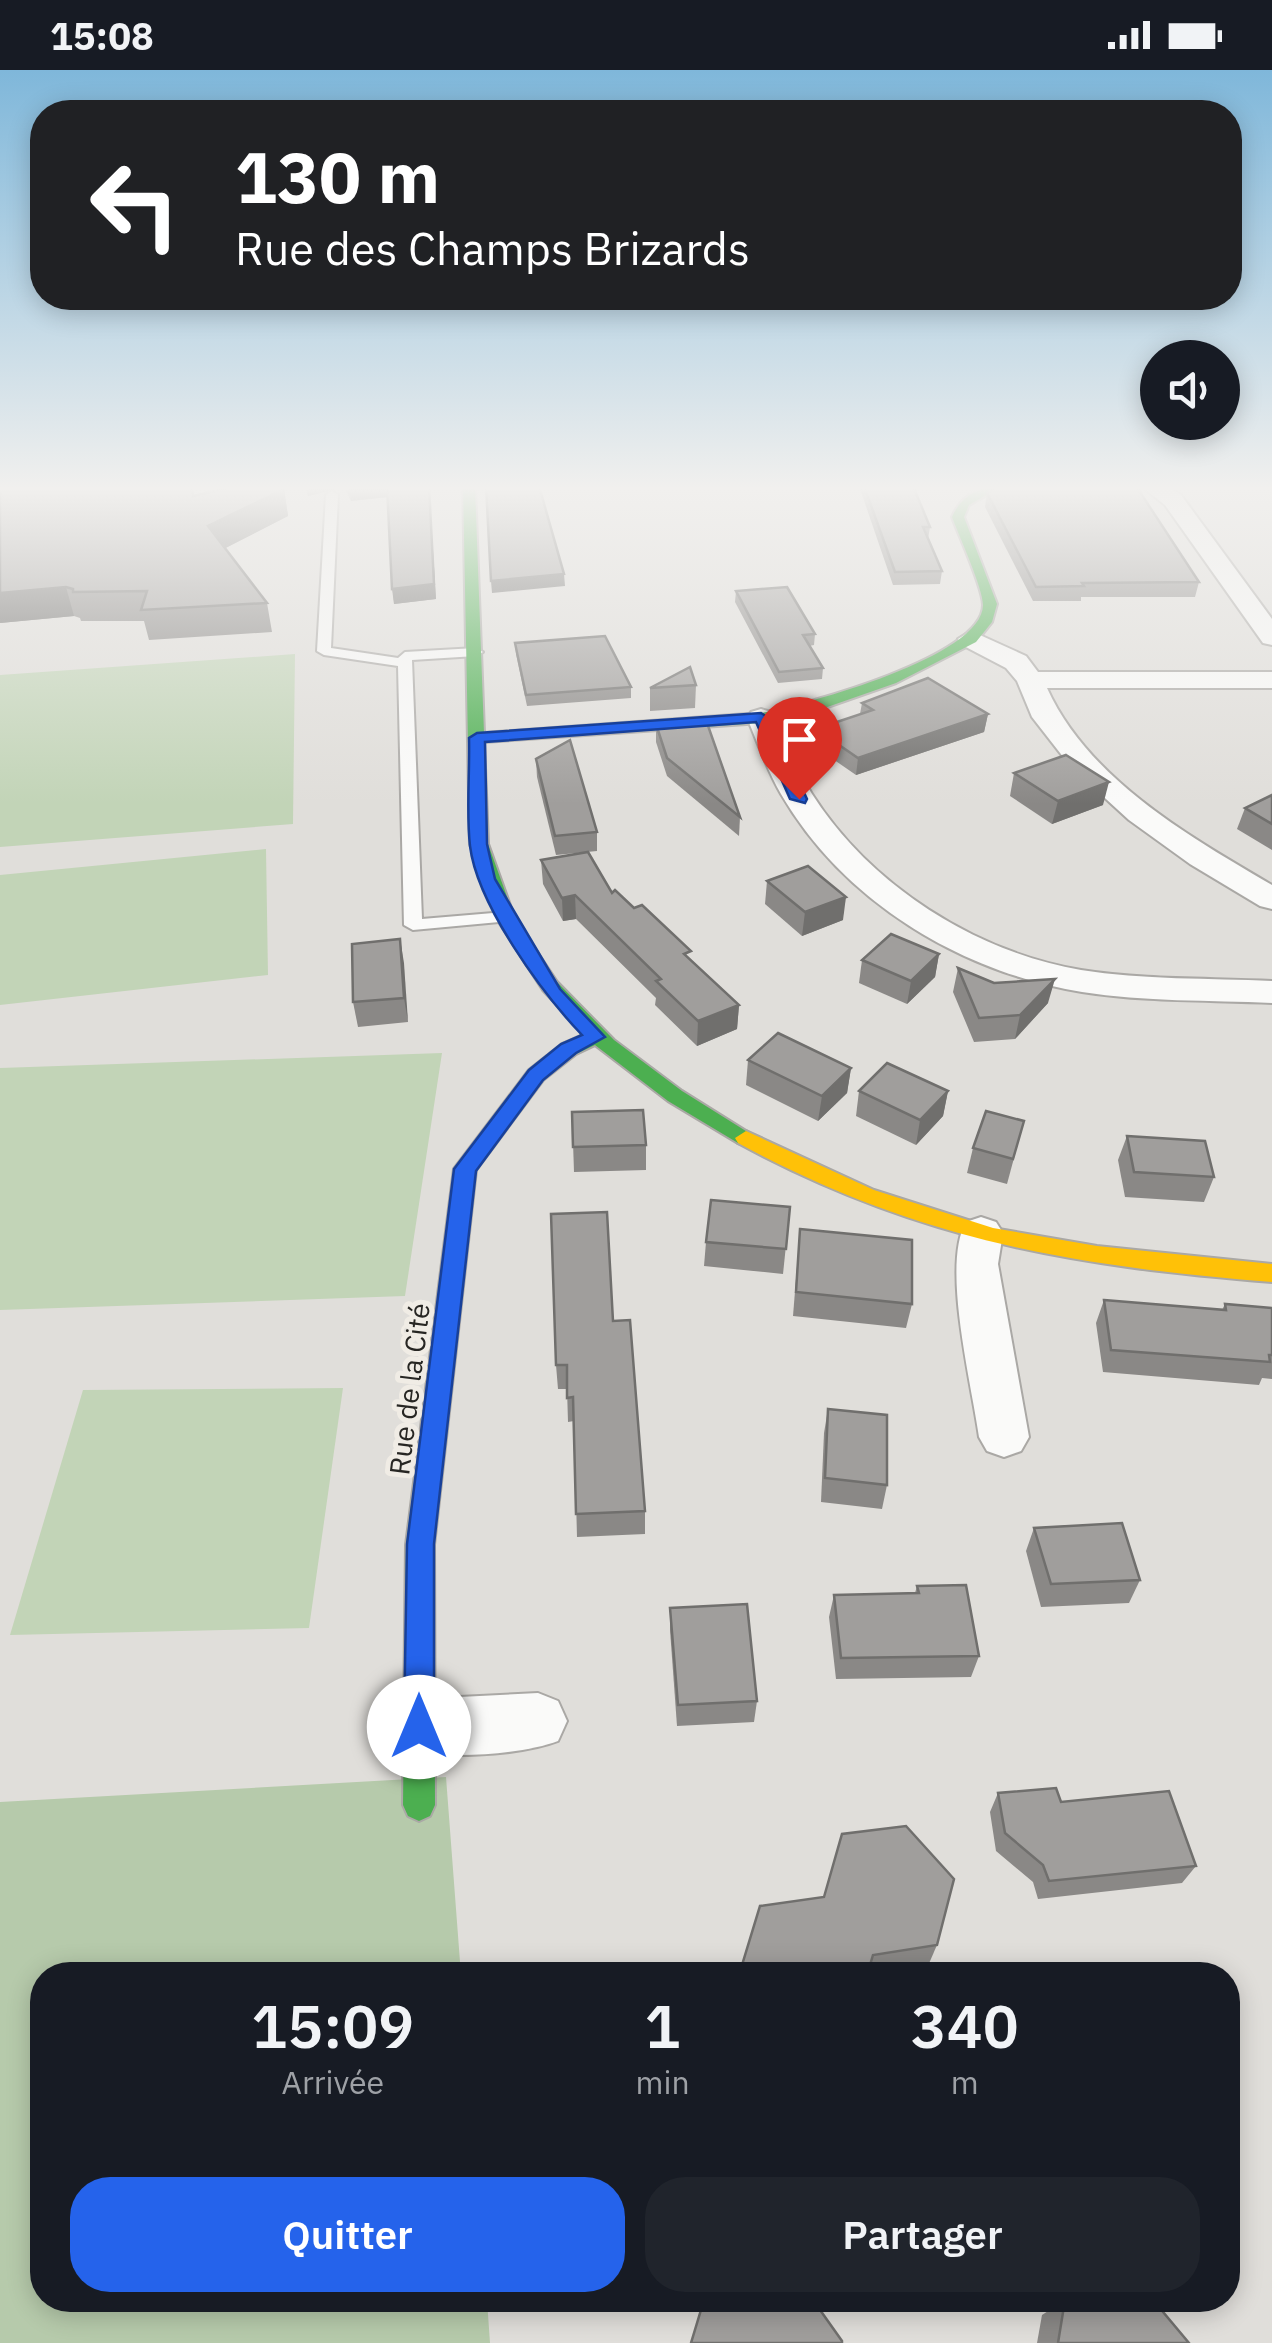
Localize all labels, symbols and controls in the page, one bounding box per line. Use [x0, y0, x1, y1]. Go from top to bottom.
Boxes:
text: 15:08 [50, 11, 154, 60]
text: 130 m [235, 131, 440, 222]
icon: left [70, 140, 200, 270]
text: Rue des Champs Brizards [235, 219, 750, 277]
map controls [1140, 340, 1240, 440]
button: sound [1140, 340, 1240, 440]
pin [757, 697, 842, 800]
icon: arrive [772, 712, 827, 767]
street label: Rue de la Cité [380, 1301, 438, 1477]
position arrow [367, 1675, 471, 1779]
text: 15:09 [251, 1986, 414, 2065]
text: 1 [645, 1986, 681, 2065]
text: 340 [911, 1986, 1019, 2065]
text: Arrivée [281, 2061, 384, 2103]
text: min [635, 2061, 690, 2103]
text: m [951, 2061, 979, 2103]
button: Quitter [70, 2177, 625, 2292]
button: Partager [645, 2177, 1200, 2292]

